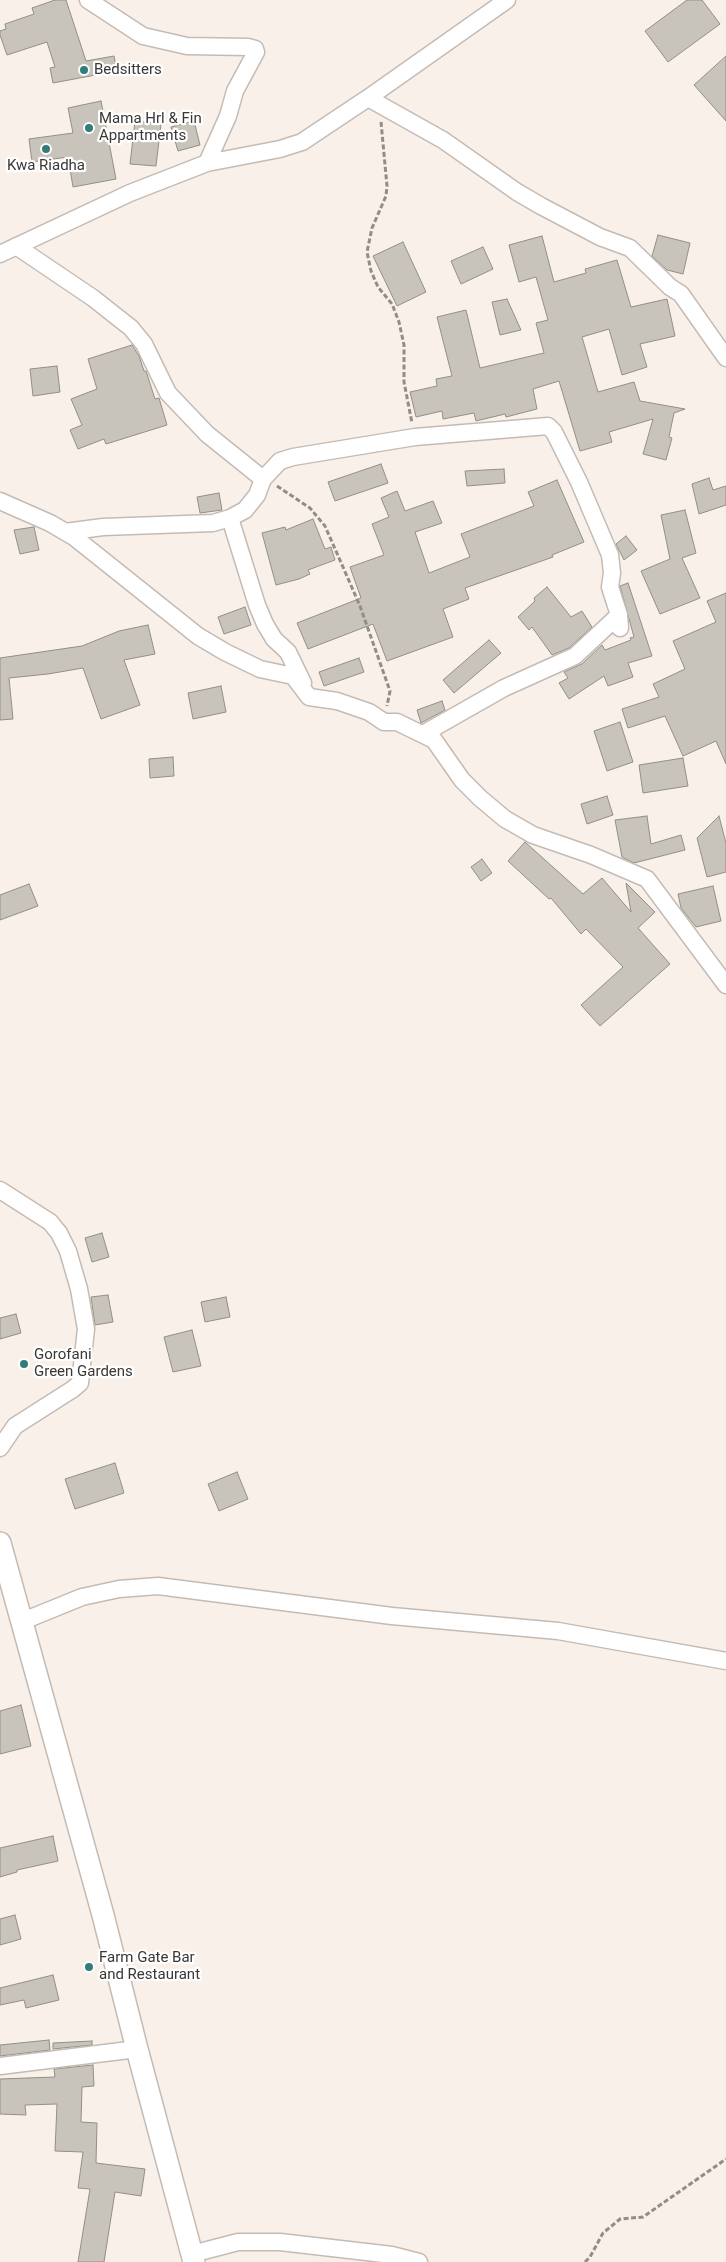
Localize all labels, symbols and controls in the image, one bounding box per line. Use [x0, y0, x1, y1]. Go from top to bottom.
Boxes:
place label: Bedsitters [94, 61, 162, 79]
marker: Bedsitters [78, 64, 90, 76]
place label: Mama Hrl & Fin Appartments [99, 110, 202, 145]
marker: Mama Hrl & Fin Appartments [83, 122, 95, 134]
marker: Kwa Riadha [40, 143, 52, 155]
place label: Kwa Riadha [7, 157, 85, 175]
place label: Gorofani Green Gardens [34, 1346, 133, 1381]
marker: Gorofani Green Gardens [18, 1358, 30, 1370]
place label: Farm Gate Bar and Restaurant [99, 1949, 200, 1984]
marker: Farm Gate Bar and Restaurant [83, 1961, 95, 1973]

